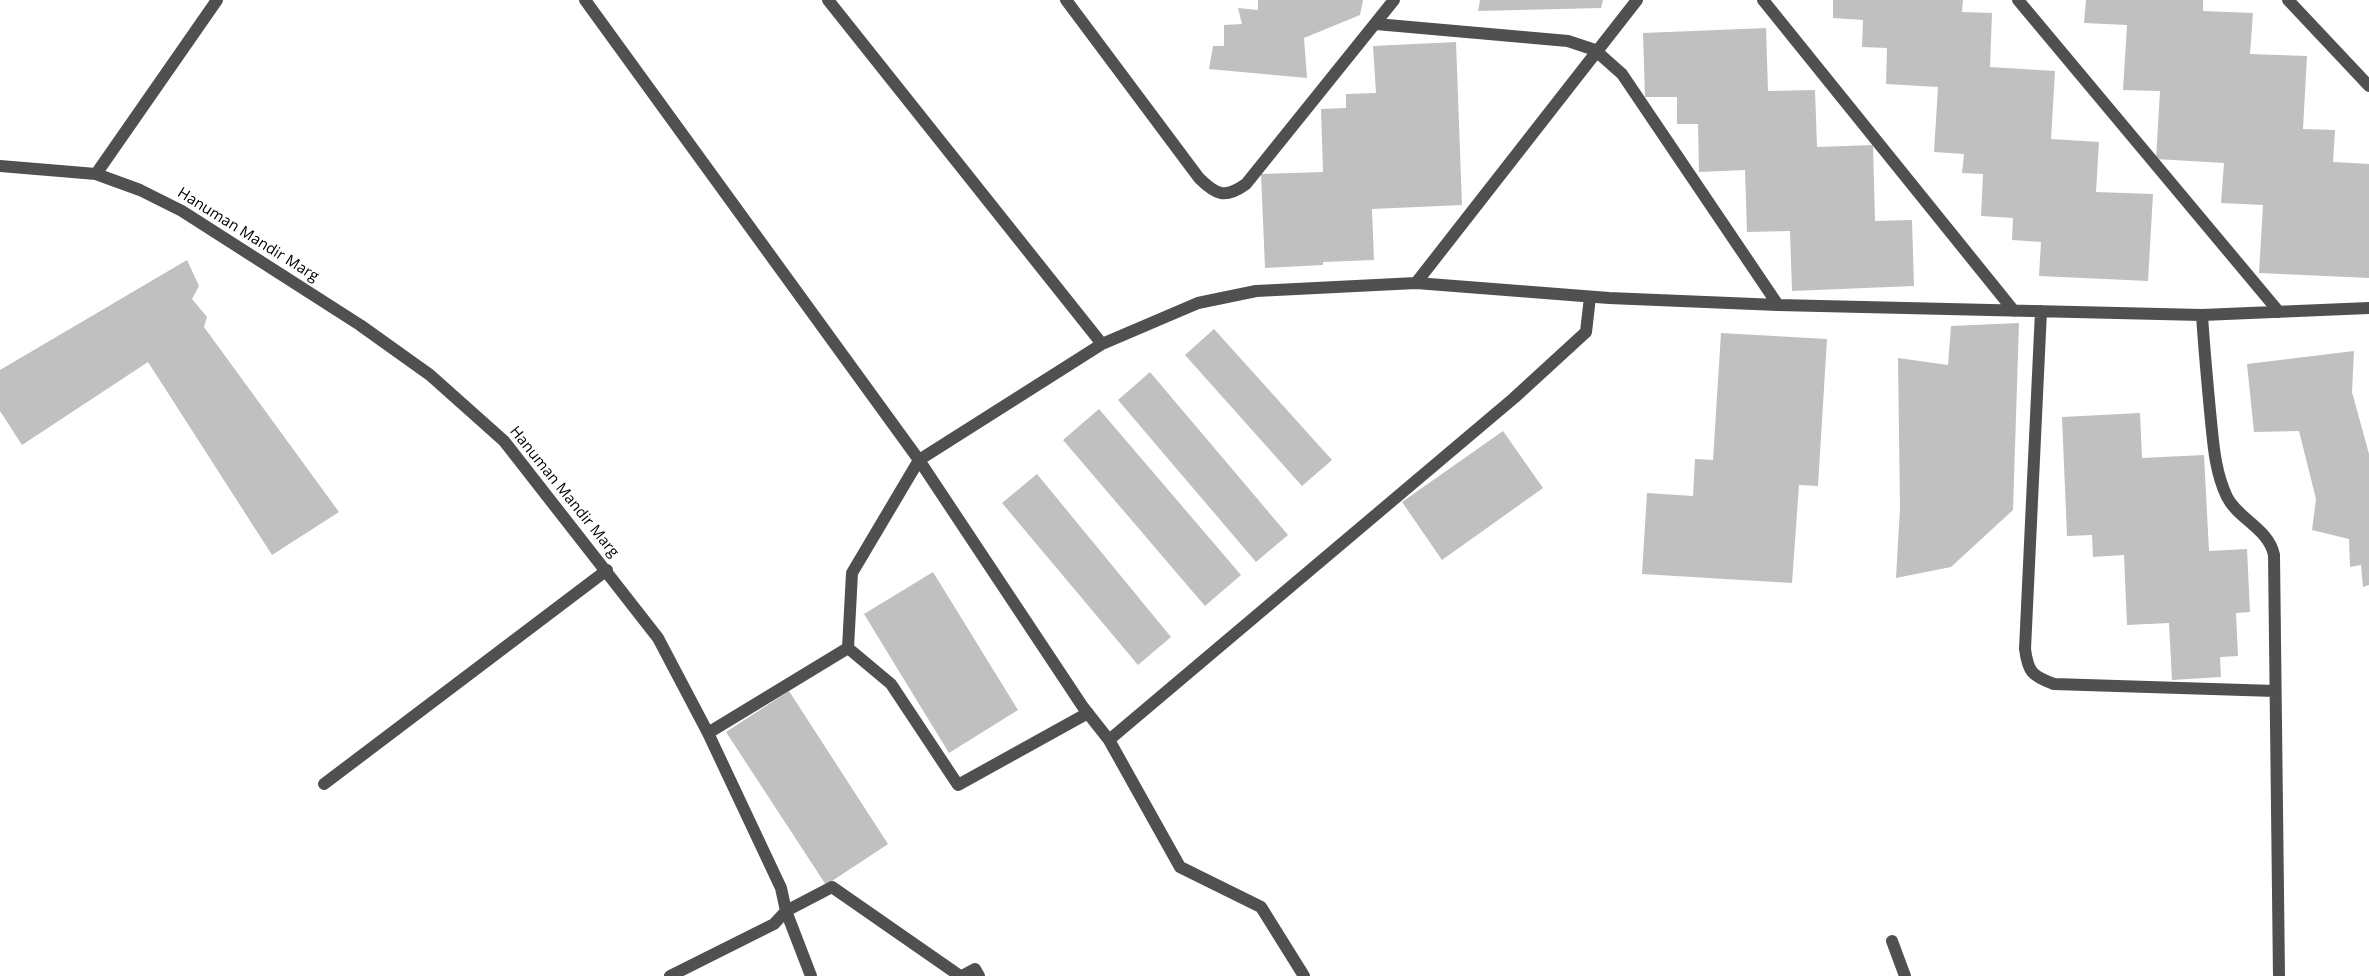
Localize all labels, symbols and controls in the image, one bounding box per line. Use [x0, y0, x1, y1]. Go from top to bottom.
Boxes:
street label: Hanuman Mandir Marg [174, 184, 322, 286]
street label: Hanuman Mandir Marg [506, 423, 622, 561]

